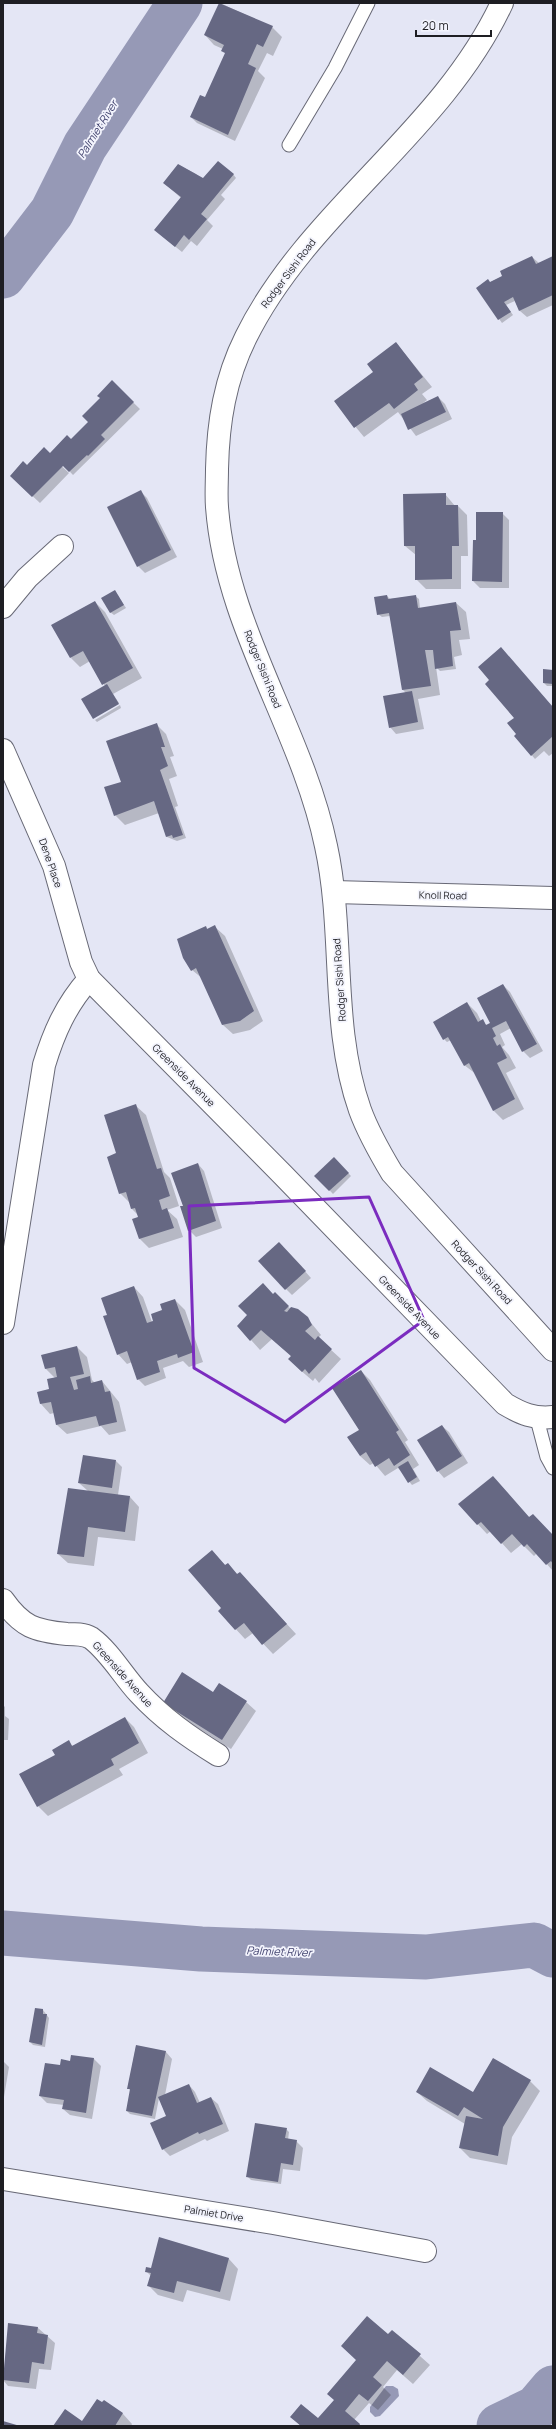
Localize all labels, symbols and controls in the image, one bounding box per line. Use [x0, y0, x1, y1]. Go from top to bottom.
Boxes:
scale bar [416, 12, 491, 38]
text: 20 m [422, 17, 449, 34]
water label: Palmiet River [73, 96, 122, 161]
street label: Rodger Sishi Road [257, 235, 319, 310]
street label: Rodger Sishi Road [241, 628, 285, 710]
street label: Dene Place [36, 836, 66, 890]
street label: Knoll Road [419, 888, 467, 902]
street label: Rodger Sishi Road [329, 938, 349, 1022]
street label: Greenside Avenue [149, 1040, 219, 1110]
street label: Rodger Sishi Road [448, 1237, 516, 1307]
street label: Greenside Avenue [376, 1272, 444, 1342]
street label: Greenside Avenue [90, 1638, 156, 1710]
water label: Palmiet River [246, 1942, 314, 1960]
street label: Palmiet Drive [183, 2201, 245, 2225]

